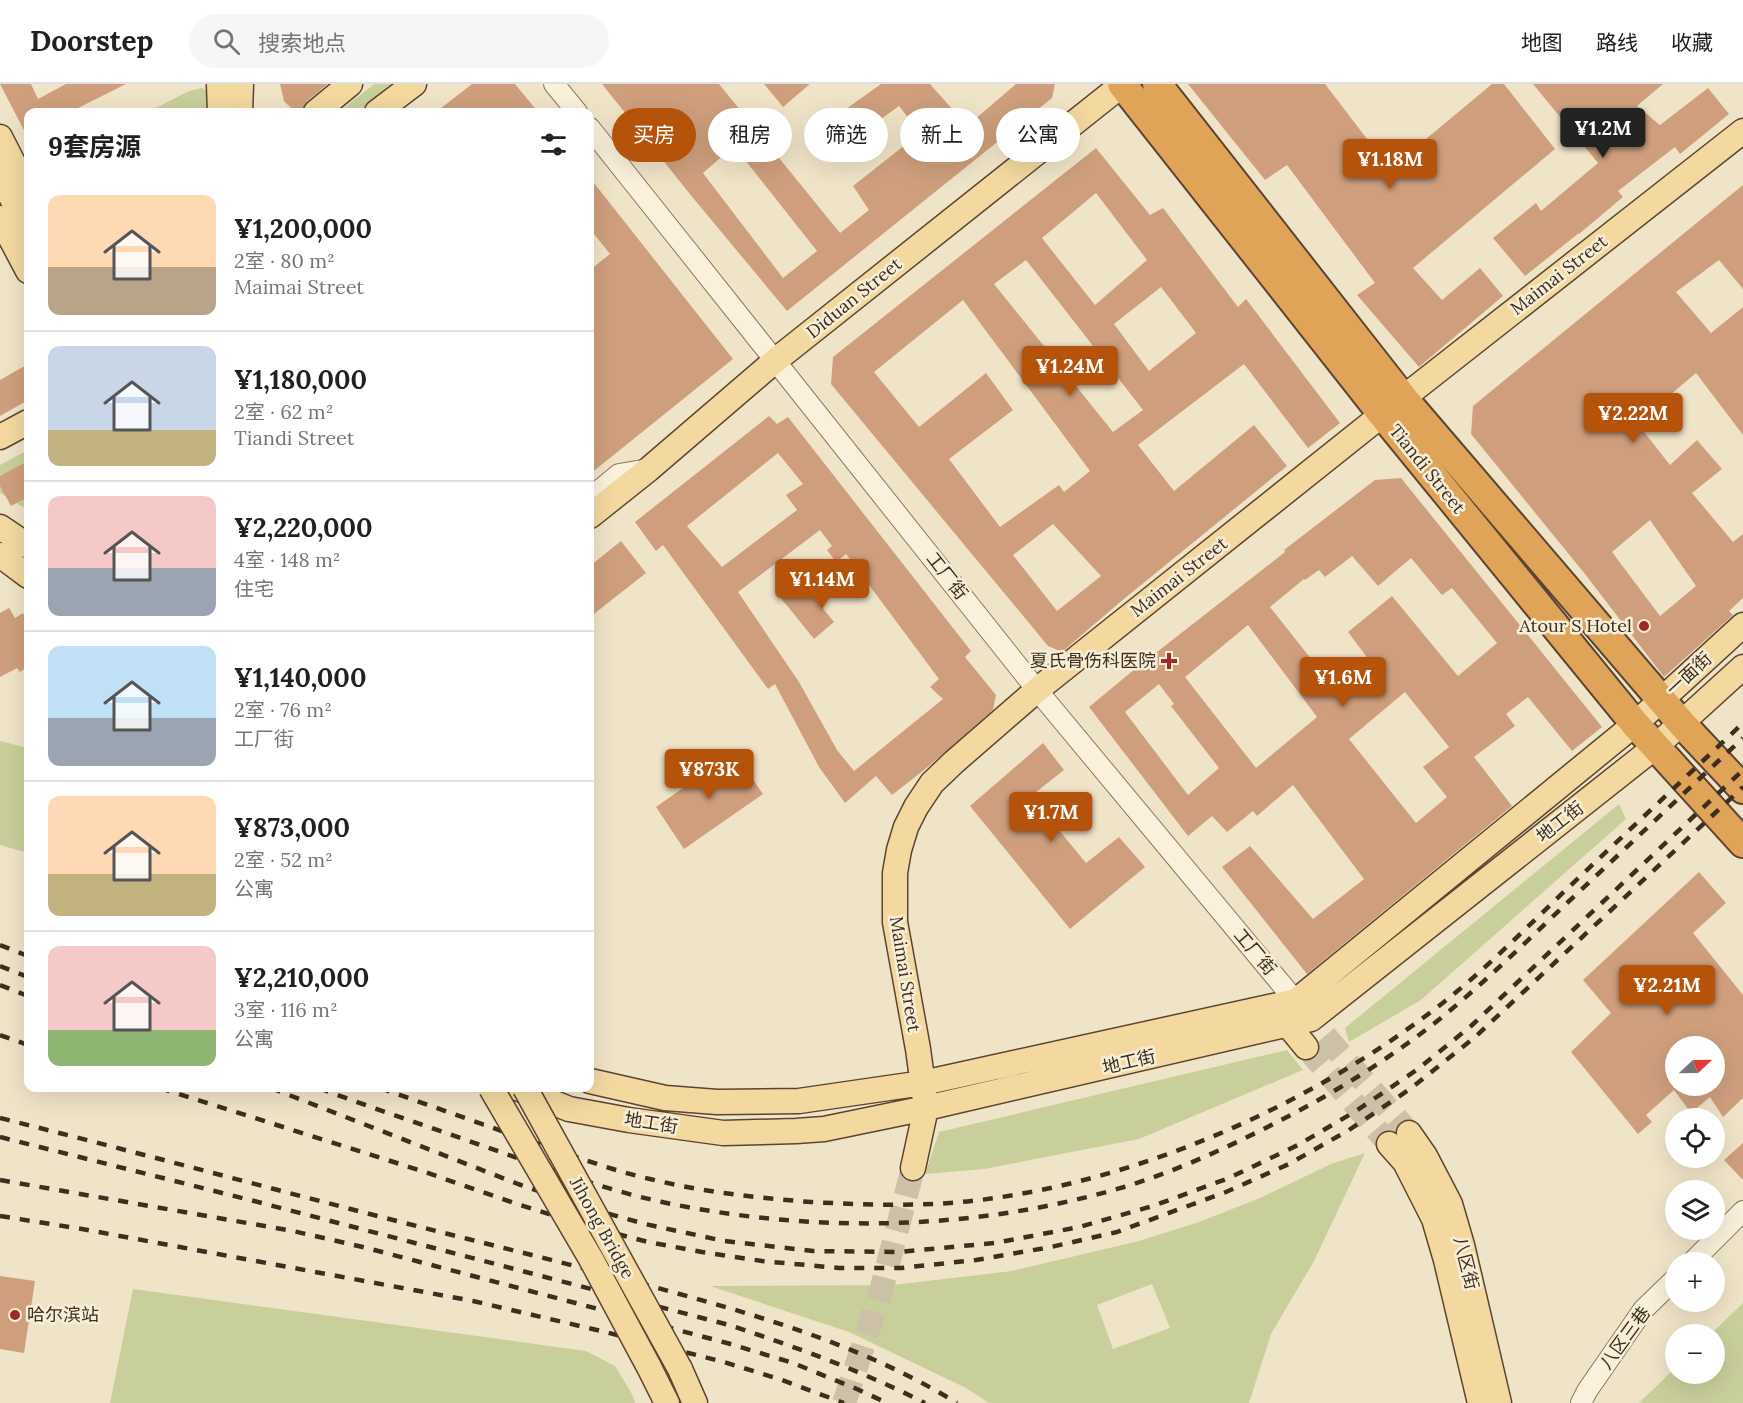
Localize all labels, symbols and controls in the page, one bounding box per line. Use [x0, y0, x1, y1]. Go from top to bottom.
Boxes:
search box [189, 14, 609, 68]
text: Doorstep [30, 23, 153, 59]
icon: search [210, 25, 243, 58]
text: 搜索地点 [258, 29, 346, 57]
text: 地图 [1521, 29, 1563, 56]
text: 路线 [1596, 29, 1638, 56]
text: 收藏 [1671, 29, 1713, 56]
chip: 买房 [612, 108, 696, 162]
chip: 租房 [708, 108, 792, 162]
chip: 筛选 [804, 108, 888, 162]
chip: 新上 [900, 108, 984, 162]
chip: 公寓 [996, 108, 1080, 162]
pin: ¥1.2M [1561, 108, 1645, 159]
text: ¥1.2M [1574, 115, 1632, 140]
icon: filters [537, 128, 570, 161]
text: 9套房源 [48, 130, 141, 163]
pin: ¥1.18M [1341, 139, 1439, 190]
text: ¥1.18M [1357, 146, 1423, 171]
text: ¥1,200,000 [234, 212, 372, 245]
icon: home [96, 219, 168, 291]
street label: Maimai Street [1505, 229, 1612, 320]
text: 2室 · 80 m² [234, 248, 335, 273]
street label: Diduan Street [801, 252, 906, 343]
text: Maimai Street [234, 274, 364, 299]
pin: ¥1.24M [1021, 346, 1119, 397]
text: ¥1.24M [1036, 353, 1104, 378]
text: ¥1,180,000 [234, 363, 367, 396]
icon: home [96, 370, 168, 442]
pin: ¥2.22M [1584, 393, 1682, 444]
text: 2室 · 62 m² [234, 399, 333, 424]
text: ¥2.22M [1598, 400, 1668, 425]
street label: Tiandi Street [1384, 419, 1470, 518]
text: Tiandi Street [234, 425, 354, 450]
text: ¥2,220,000 [234, 511, 373, 544]
icon: home [96, 520, 168, 592]
street label: Maimai Street [1125, 531, 1232, 622]
text: 4室 · 148 m² [234, 547, 341, 572]
street label: 工厂街 [922, 547, 973, 604]
pin: ¥1.14M [773, 559, 871, 610]
text: ¥1.14M [789, 566, 855, 591]
text: 住宅 [234, 576, 274, 601]
place label: Atour S Hotel [1518, 614, 1632, 637]
marker: Atour S Hotel [1637, 619, 1651, 633]
street label: 一面街 [1661, 647, 1716, 700]
place label: 夏氏骨伤科医院 [1030, 649, 1156, 672]
marker: 夏氏骨伤科医院 [1160, 652, 1178, 670]
pin: ¥1.6M [1301, 657, 1385, 708]
text: ¥1,140,000 [234, 661, 366, 694]
text: ¥1.6M [1314, 664, 1372, 689]
icon: home [96, 670, 168, 742]
text: 2室 · 76 m² [234, 697, 332, 722]
text: 工厂街 [234, 726, 294, 751]
pin: ¥873K [667, 749, 751, 800]
text: ¥873K [679, 756, 739, 781]
pin: ¥1.7M [1009, 792, 1093, 843]
street label: 地工街 [1531, 796, 1588, 847]
text: ¥1.7M [1023, 799, 1079, 824]
text: ¥873,000 [234, 811, 350, 844]
icon: home [96, 820, 168, 892]
text: 2室 · 52 m² [234, 847, 333, 872]
text: 公寓 [234, 876, 274, 901]
street label: Maimai Street [885, 914, 926, 1034]
street label: 工厂街 [1229, 924, 1282, 980]
text: ¥2,210,000 [234, 961, 369, 994]
pin: ¥2.21M [1618, 965, 1716, 1016]
icon: home [96, 970, 168, 1042]
text: ¥2.21M [1633, 972, 1701, 997]
text: 3室 · 116 m² [234, 997, 338, 1022]
text: 公寓 [234, 1026, 274, 1051]
north arrow [1665, 1036, 1725, 1096]
map controls [1665, 1036, 1725, 1384]
street label: 地工街 [1100, 1044, 1158, 1079]
street label: 地工街 [623, 1107, 680, 1138]
button: locate [1665, 1108, 1725, 1168]
street label: Jihong Bridge [565, 1172, 640, 1283]
button: layers [1665, 1180, 1725, 1240]
street label: 八区街 [1449, 1234, 1484, 1292]
button: + [1665, 1252, 1725, 1312]
street label: 八区三巷 [1594, 1302, 1655, 1374]
place label: 哈尔滨站 [27, 1303, 99, 1326]
marker: 哈尔滨站 [8, 1308, 22, 1322]
button: − [1665, 1324, 1725, 1384]

